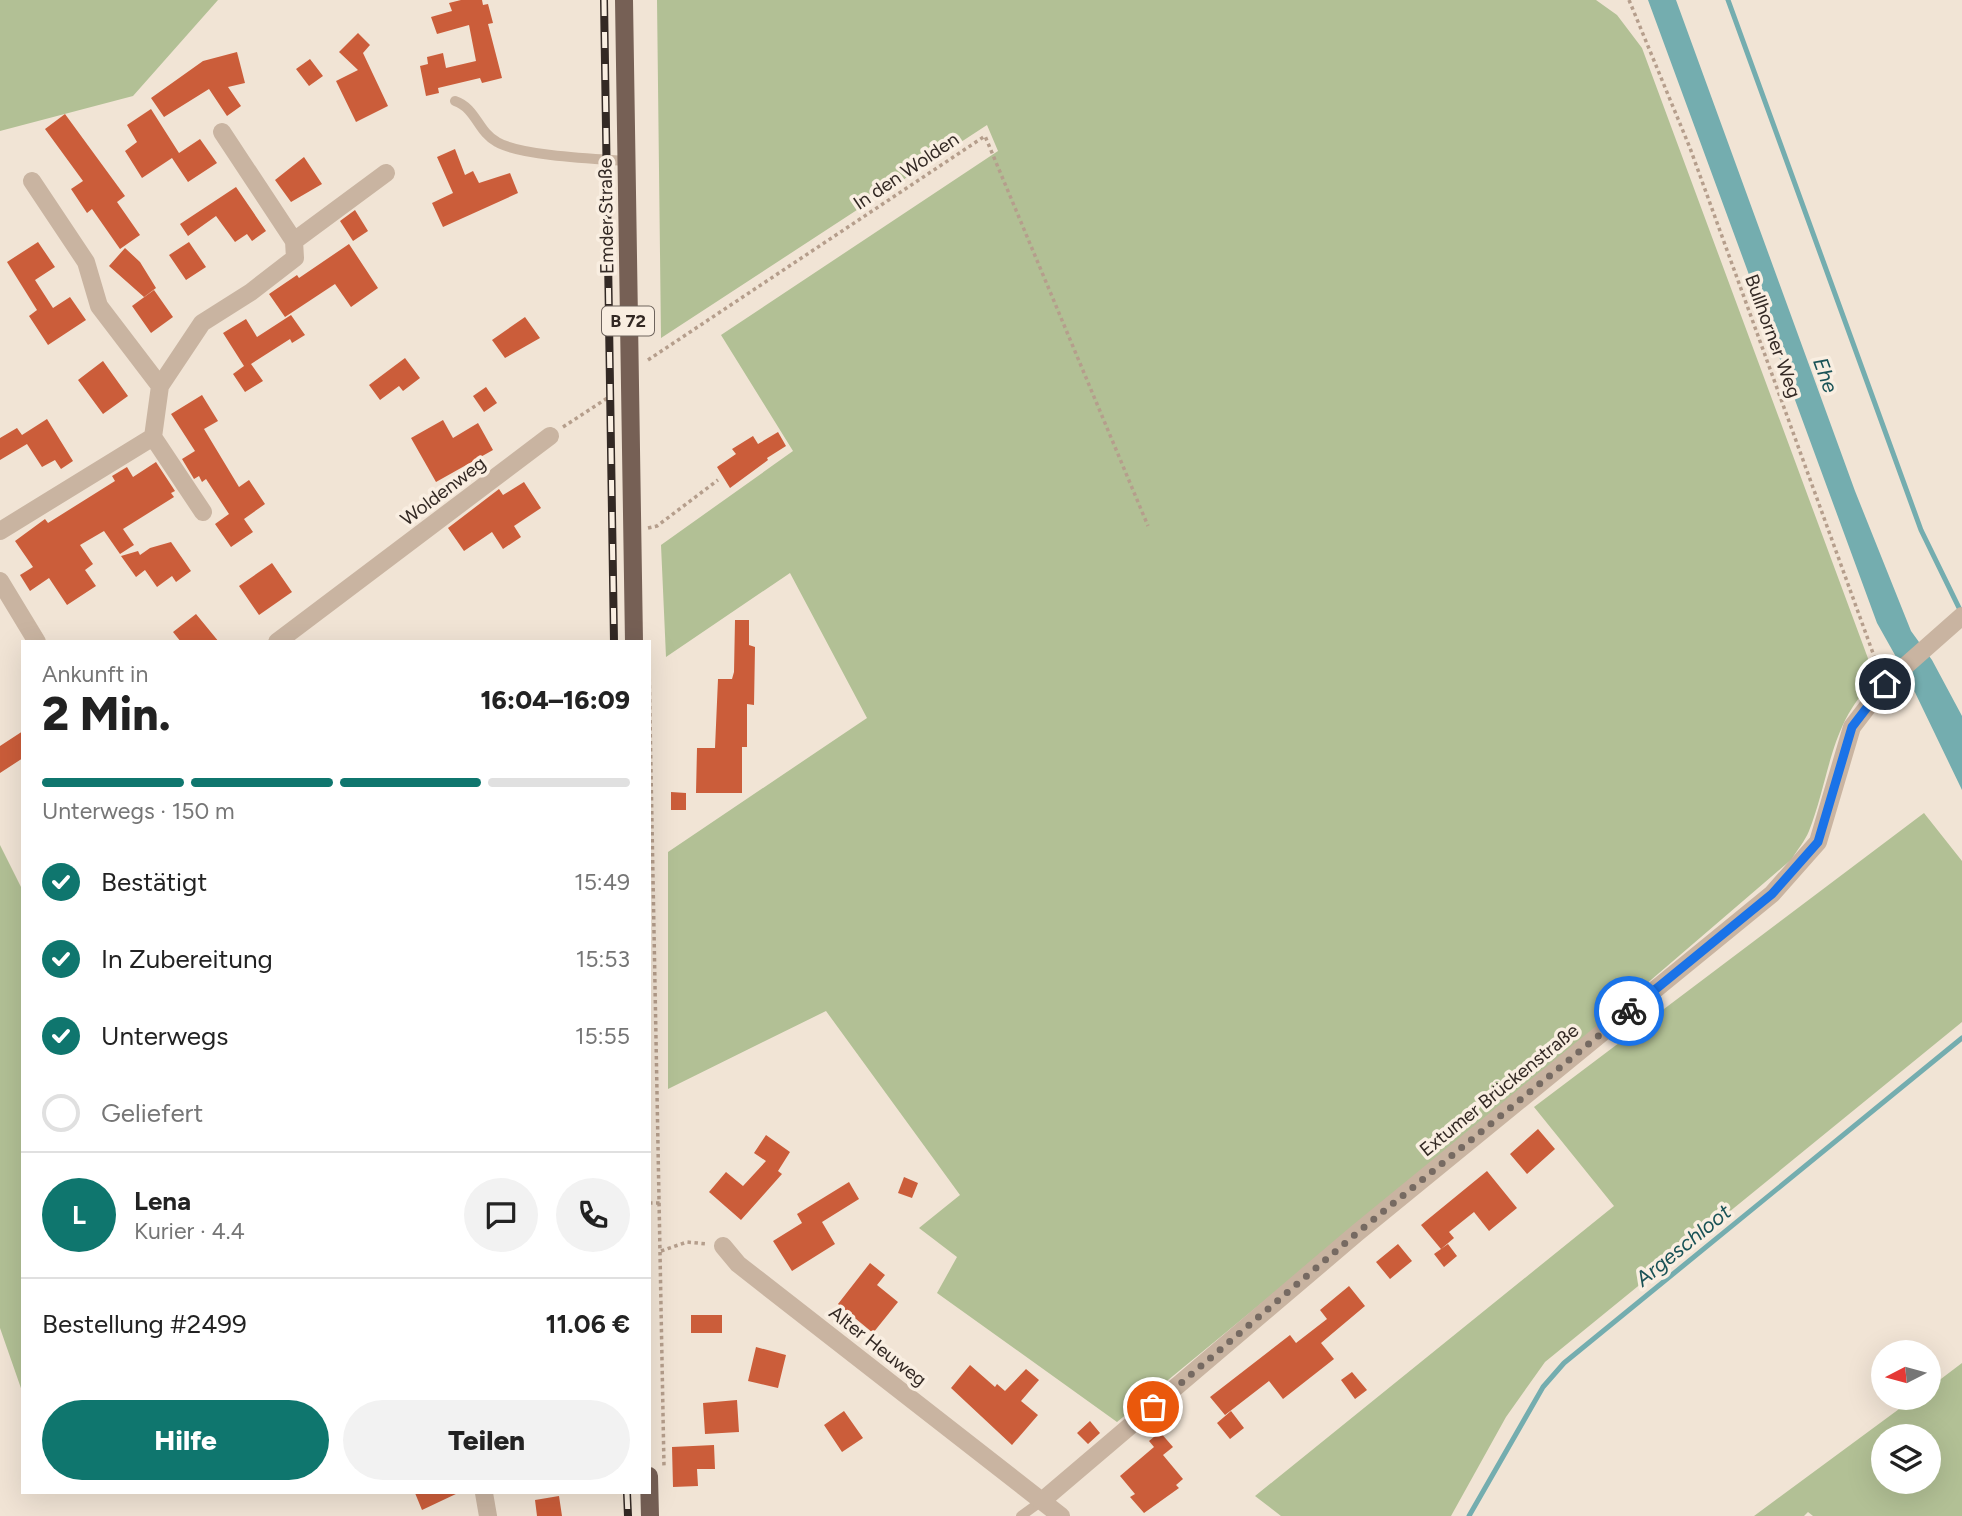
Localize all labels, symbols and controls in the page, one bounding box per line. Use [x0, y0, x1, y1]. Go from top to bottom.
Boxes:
street label: In den Wolden [849, 127, 963, 215]
street label: Emder Straße [593, 158, 619, 274]
street label: Bullhorner Weg [1740, 271, 1806, 401]
road number: B 72 [602, 306, 654, 335]
water label: Ehe [1808, 354, 1844, 396]
street label: Woldenweg [396, 451, 490, 531]
pin [1855, 654, 1915, 714]
text: Ankunft in [42, 660, 148, 688]
icon: home [1866, 665, 1904, 703]
text: 16:04–16:09 [480, 684, 630, 716]
text: 2 Min. [42, 686, 171, 742]
text: Unterwegs · 150 m [42, 797, 235, 825]
icon: check [42, 863, 80, 901]
text: Bestätigt [101, 866, 207, 898]
text: 15:49 [574, 868, 630, 896]
icon: check [42, 940, 80, 978]
text: In Zubereitung [101, 943, 273, 975]
text: 15:53 [576, 945, 630, 973]
courier [1594, 976, 1664, 1046]
icon: bike [1610, 992, 1648, 1030]
icon: check [42, 1017, 80, 1055]
street label: Extumer Brückenstraße [1415, 1019, 1583, 1161]
text: Unterwegs [101, 1020, 228, 1052]
text: 15:55 [575, 1022, 630, 1050]
text: Geliefert [101, 1097, 203, 1129]
button: chat [464, 1178, 538, 1252]
button: phone [556, 1178, 630, 1252]
text: Lena [134, 1185, 191, 1217]
water label: Argeschloot [1630, 1198, 1736, 1292]
text: L [72, 1199, 86, 1231]
text: Kurier · 4.4 [134, 1217, 245, 1245]
street label: Alter Heuweg [825, 1301, 931, 1391]
text: Bestellung #2499 [42, 1308, 247, 1340]
text: 11.06 € [545, 1308, 630, 1340]
north arrow [1871, 1340, 1941, 1410]
map controls [1871, 1340, 1941, 1494]
pin [1123, 1377, 1183, 1437]
icon: bag [1134, 1388, 1172, 1426]
button: Hilfe [42, 1400, 329, 1480]
button: Teilen [343, 1400, 630, 1480]
button: layers [1871, 1424, 1941, 1494]

